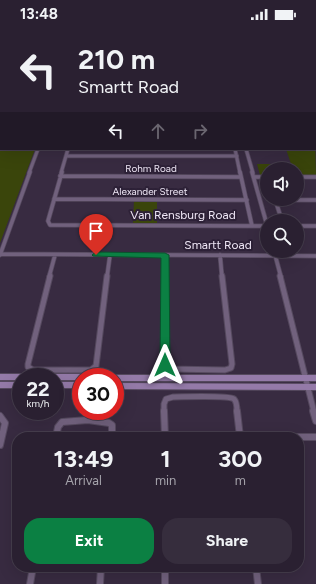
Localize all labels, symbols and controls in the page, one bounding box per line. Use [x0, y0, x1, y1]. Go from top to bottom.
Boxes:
text: 13:48 [20, 5, 58, 23]
text: 210 m [78, 42, 155, 76]
icon: left [12, 44, 64, 96]
text: Smartt Road [78, 76, 179, 98]
icon: left [105, 120, 127, 142]
icon: ahead [147, 120, 169, 142]
icon: right [189, 120, 211, 142]
street label: Rohm Road [125, 162, 177, 175]
map controls [260, 162, 304, 258]
button: sound [260, 162, 304, 206]
street label: Alexander Street [113, 185, 188, 198]
street label: Van Rensburg Road [130, 208, 236, 222]
pin [79, 214, 113, 255]
button: search [260, 214, 304, 258]
icon: arrive [85, 220, 107, 242]
street label: Smartt Road [184, 238, 252, 252]
position arrow [144, 344, 186, 386]
speed limit sign: 30 [72, 368, 124, 420]
text: 22 [26, 377, 50, 401]
text: km/h [27, 397, 49, 410]
text: 13:49 [54, 444, 113, 473]
text: 1 [161, 444, 171, 473]
text: 300 [218, 444, 262, 473]
text: Arrival [65, 473, 102, 488]
text: min [155, 473, 176, 488]
text: m [235, 473, 246, 488]
button: Exit [24, 518, 154, 564]
button: Share [162, 518, 292, 564]

